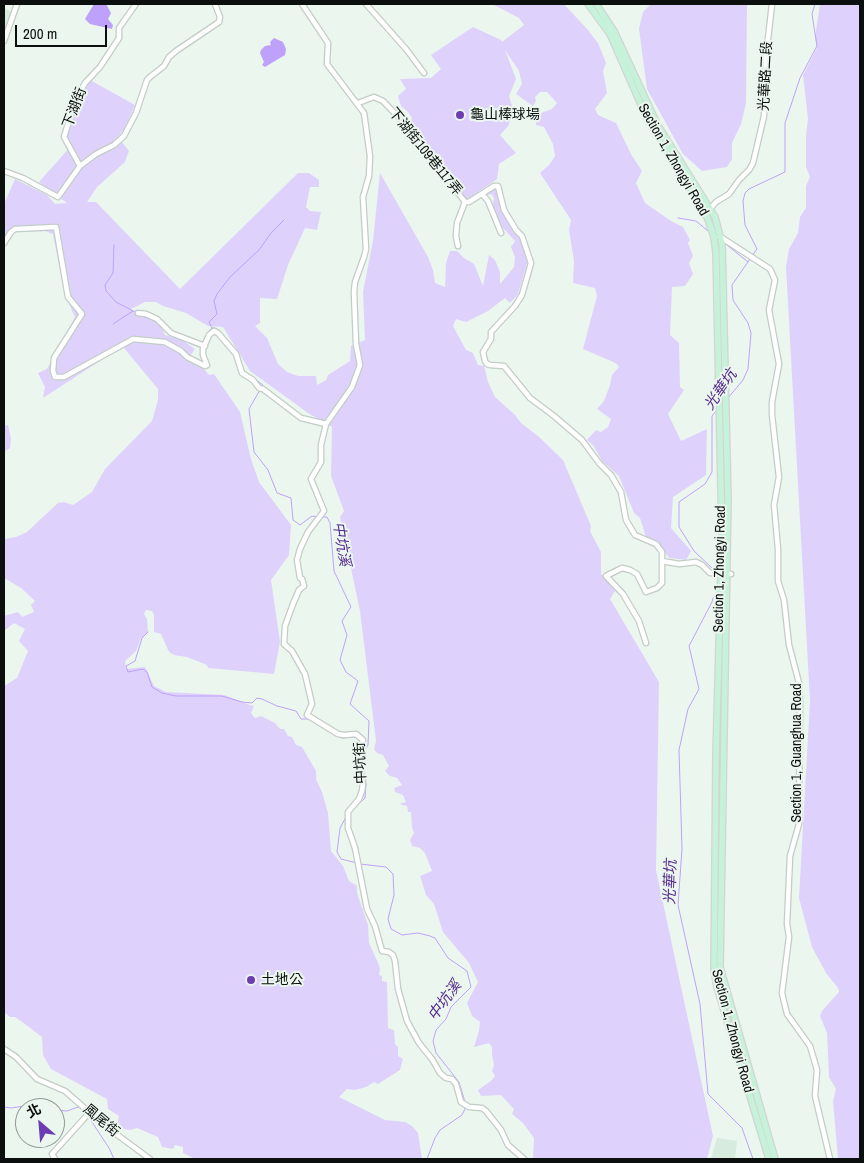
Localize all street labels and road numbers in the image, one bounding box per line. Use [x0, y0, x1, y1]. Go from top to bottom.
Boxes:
street label: 光華路二段 [756, 41, 776, 111]
street label: 下湖街 [60, 85, 90, 131]
street label: Section 1, Zhongyi Road [634, 101, 712, 219]
street label: 下湖街109巷117弄 [385, 105, 465, 199]
street label: Section 1, Zhongyi Road [710, 505, 730, 633]
street label: Section 1, Guanghua Road [789, 683, 805, 823]
street label: 中坑街 [352, 742, 370, 784]
street label: Section 1, Zhongyi Road [707, 967, 757, 1095]
street label: 風尾街 [80, 1101, 122, 1141]

